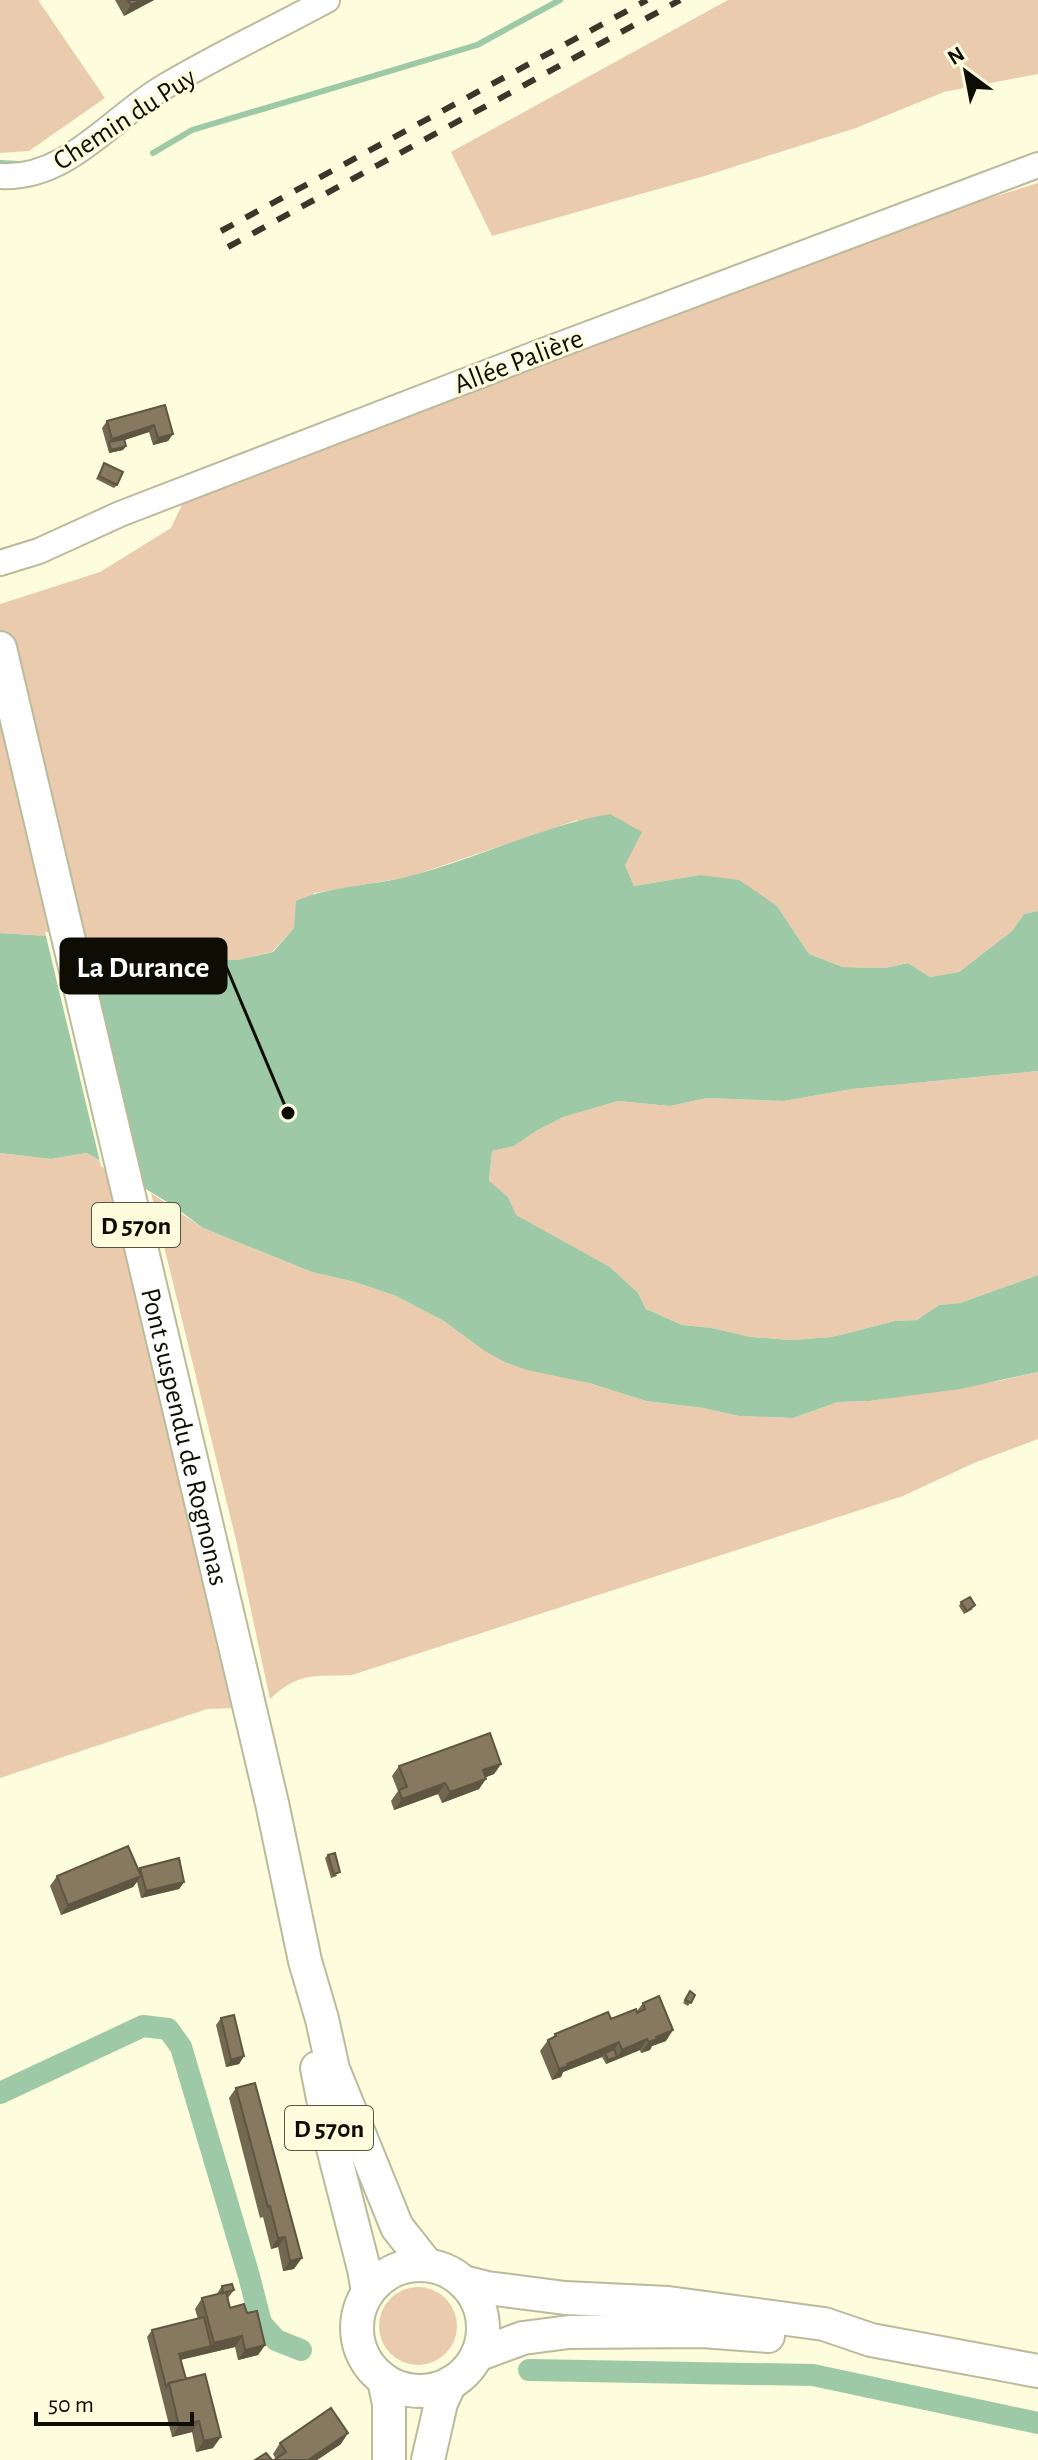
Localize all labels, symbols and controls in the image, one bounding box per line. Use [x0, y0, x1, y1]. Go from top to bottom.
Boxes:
north arrow [926, 32, 1006, 112]
text: N [944, 43, 968, 69]
street label: Chemin du Puy [49, 63, 201, 176]
street label: Allée Palière [450, 324, 587, 399]
callout: La Durance [61, 939, 226, 993]
text: La Durance [76, 953, 210, 983]
road number: D 570n [92, 1203, 180, 1247]
street label: Pont suspendu de Rognonas [135, 1285, 232, 1588]
road number: D 570n [285, 2106, 373, 2150]
scale bar [36, 2376, 192, 2426]
text: 50 m [48, 2393, 94, 2417]

